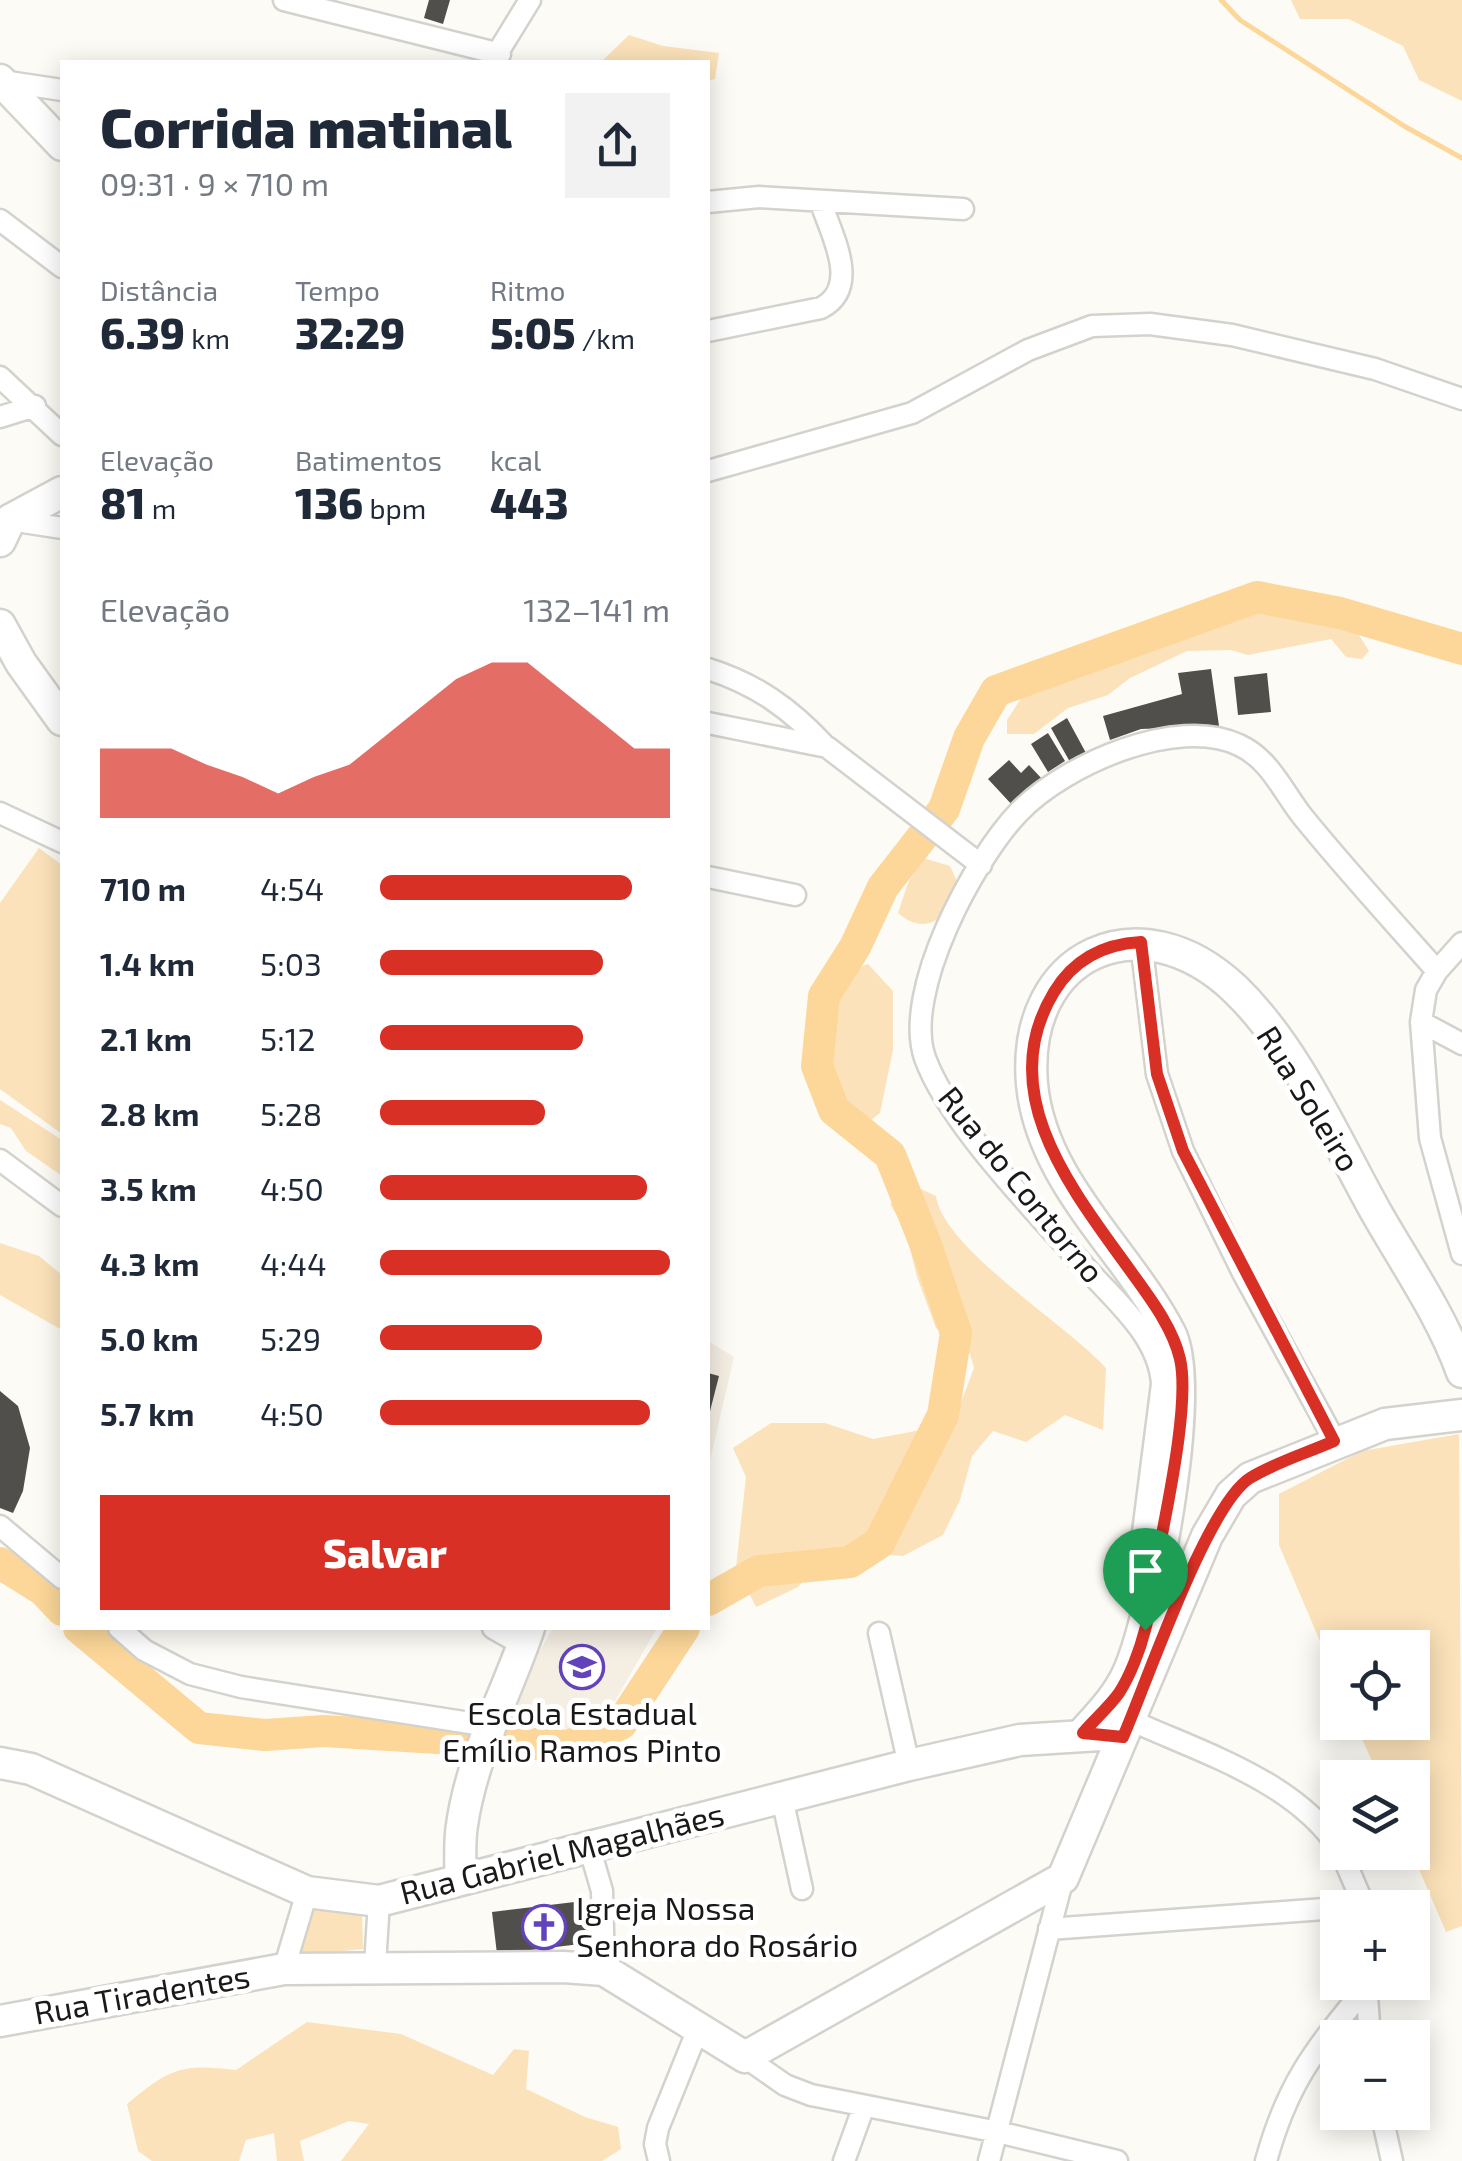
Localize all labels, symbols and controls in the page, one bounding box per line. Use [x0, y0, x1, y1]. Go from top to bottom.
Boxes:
text: Corrida matinal [100, 93, 512, 159]
button: share [565, 93, 670, 198]
text: 09:31 · 9 × 710 m [100, 164, 329, 202]
text: Distância [100, 273, 218, 307]
text: Tempo [295, 273, 380, 307]
text: Ritmo [490, 273, 565, 307]
text: 6.39 [100, 307, 185, 357]
text: 32:29 [295, 307, 405, 357]
text: 5:05 [490, 307, 576, 357]
text: km [185, 321, 230, 355]
text: /km [576, 321, 635, 355]
text: Elevação [100, 443, 214, 477]
text: Batimentos [295, 443, 442, 477]
text: kcal [490, 443, 541, 477]
text: 81 [100, 477, 146, 527]
text: 136 [295, 477, 363, 527]
text: 443 [490, 477, 569, 527]
text: m [146, 491, 176, 525]
text: bpm [363, 491, 426, 525]
text: Elevação [100, 590, 230, 628]
text: 132–141 m [523, 590, 670, 628]
text: 710 m [100, 869, 186, 907]
text: 4:54 [260, 869, 324, 907]
text: 1.4 km [100, 944, 195, 982]
text: 5:03 [260, 944, 322, 982]
street label: Rua Soleiro [1250, 1018, 1369, 1178]
text: 2.1 km [100, 1019, 192, 1057]
text: 5:12 [260, 1019, 315, 1057]
street label: Rua do Contorno [932, 1078, 1113, 1289]
text: 2.8 km [100, 1094, 199, 1132]
text: 5:28 [260, 1094, 322, 1132]
text: 3.5 km [100, 1169, 197, 1207]
text: 4:50 [260, 1169, 324, 1207]
text: 4.3 km [100, 1244, 199, 1282]
text: 4:44 [260, 1244, 327, 1282]
text: 5.0 km [100, 1319, 199, 1357]
text: 5:29 [260, 1319, 321, 1357]
text: 5.7 km [100, 1394, 194, 1432]
text: 4:50 [260, 1394, 324, 1432]
button: Salvar [100, 1495, 670, 1610]
pin [1103, 1528, 1188, 1631]
icon: arrive [1118, 1543, 1173, 1598]
map controls [1320, 1630, 1430, 2130]
button: locate [1320, 1630, 1430, 1740]
school or university icon: Escola Estadual Emílio Ramos Pinto [559, 1644, 605, 1690]
place label: Escola Estadual Emílio Ramos Pinto [442, 1693, 722, 1768]
button: layers [1320, 1760, 1430, 1870]
street label: Rua Gabriel Magalhães [396, 1793, 727, 1911]
place label: Igreja Nossa Senhora do Rosário [576, 1888, 858, 1963]
button: + [1320, 1890, 1430, 2000]
church icon: Igreja Nossa Senhora do Rosário [521, 1904, 567, 1950]
street label: Rua Tiradentes [31, 1955, 253, 2031]
button: − [1320, 2020, 1430, 2130]

